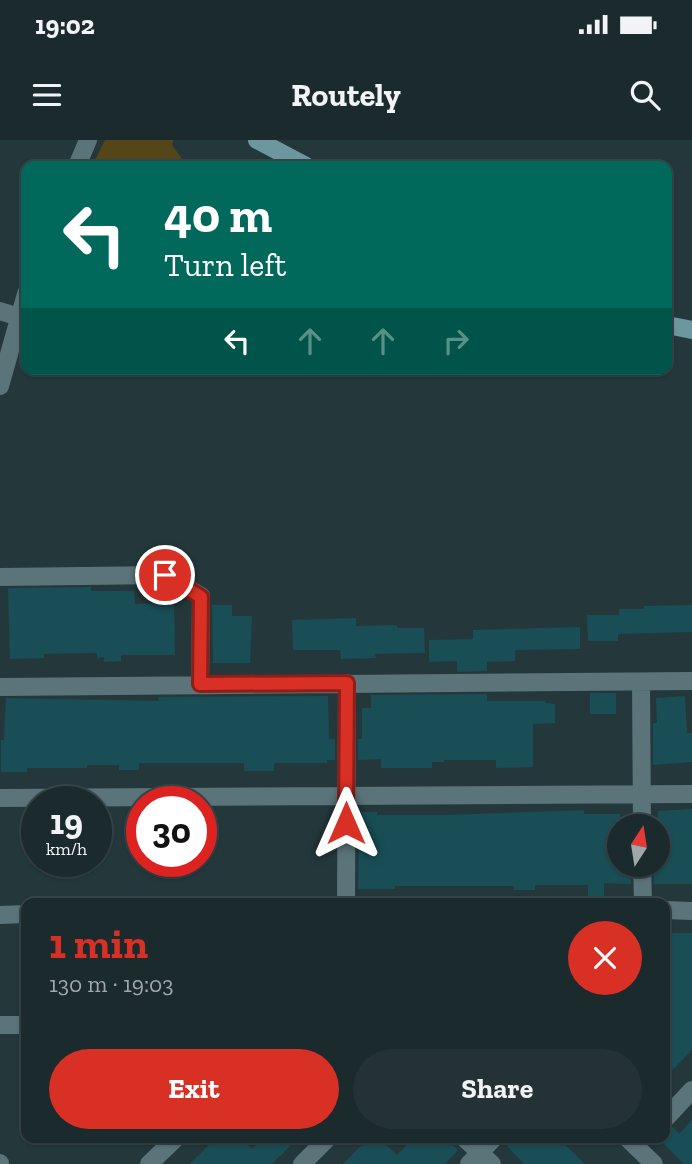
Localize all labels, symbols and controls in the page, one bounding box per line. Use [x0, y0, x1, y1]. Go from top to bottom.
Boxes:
text: 19:02 [35, 9, 95, 41]
icon: menu [28, 76, 66, 114]
text: Routely [291, 76, 401, 114]
icon: search [626, 76, 664, 114]
text: 40 m [164, 186, 272, 245]
icon: left [49, 189, 140, 280]
text: Turn left [164, 246, 286, 284]
icon: left [218, 322, 256, 360]
icon: ahead [291, 322, 329, 360]
icon: ahead [364, 322, 402, 360]
icon: right [437, 322, 475, 360]
pin [135, 545, 195, 605]
icon: arrive [146, 556, 184, 594]
speed limit sign: 30 [126, 786, 217, 877]
position arrow [309, 786, 383, 860]
text: 19 [50, 801, 83, 843]
north arrow [607, 814, 670, 877]
map controls [607, 814, 670, 877]
text: km/h [46, 838, 87, 860]
text: 1 min [49, 918, 148, 969]
button: close [568, 921, 642, 995]
text: 130 m · 19:03 [49, 970, 174, 998]
button: Exit [49, 1049, 339, 1129]
button: Share [353, 1049, 642, 1129]

